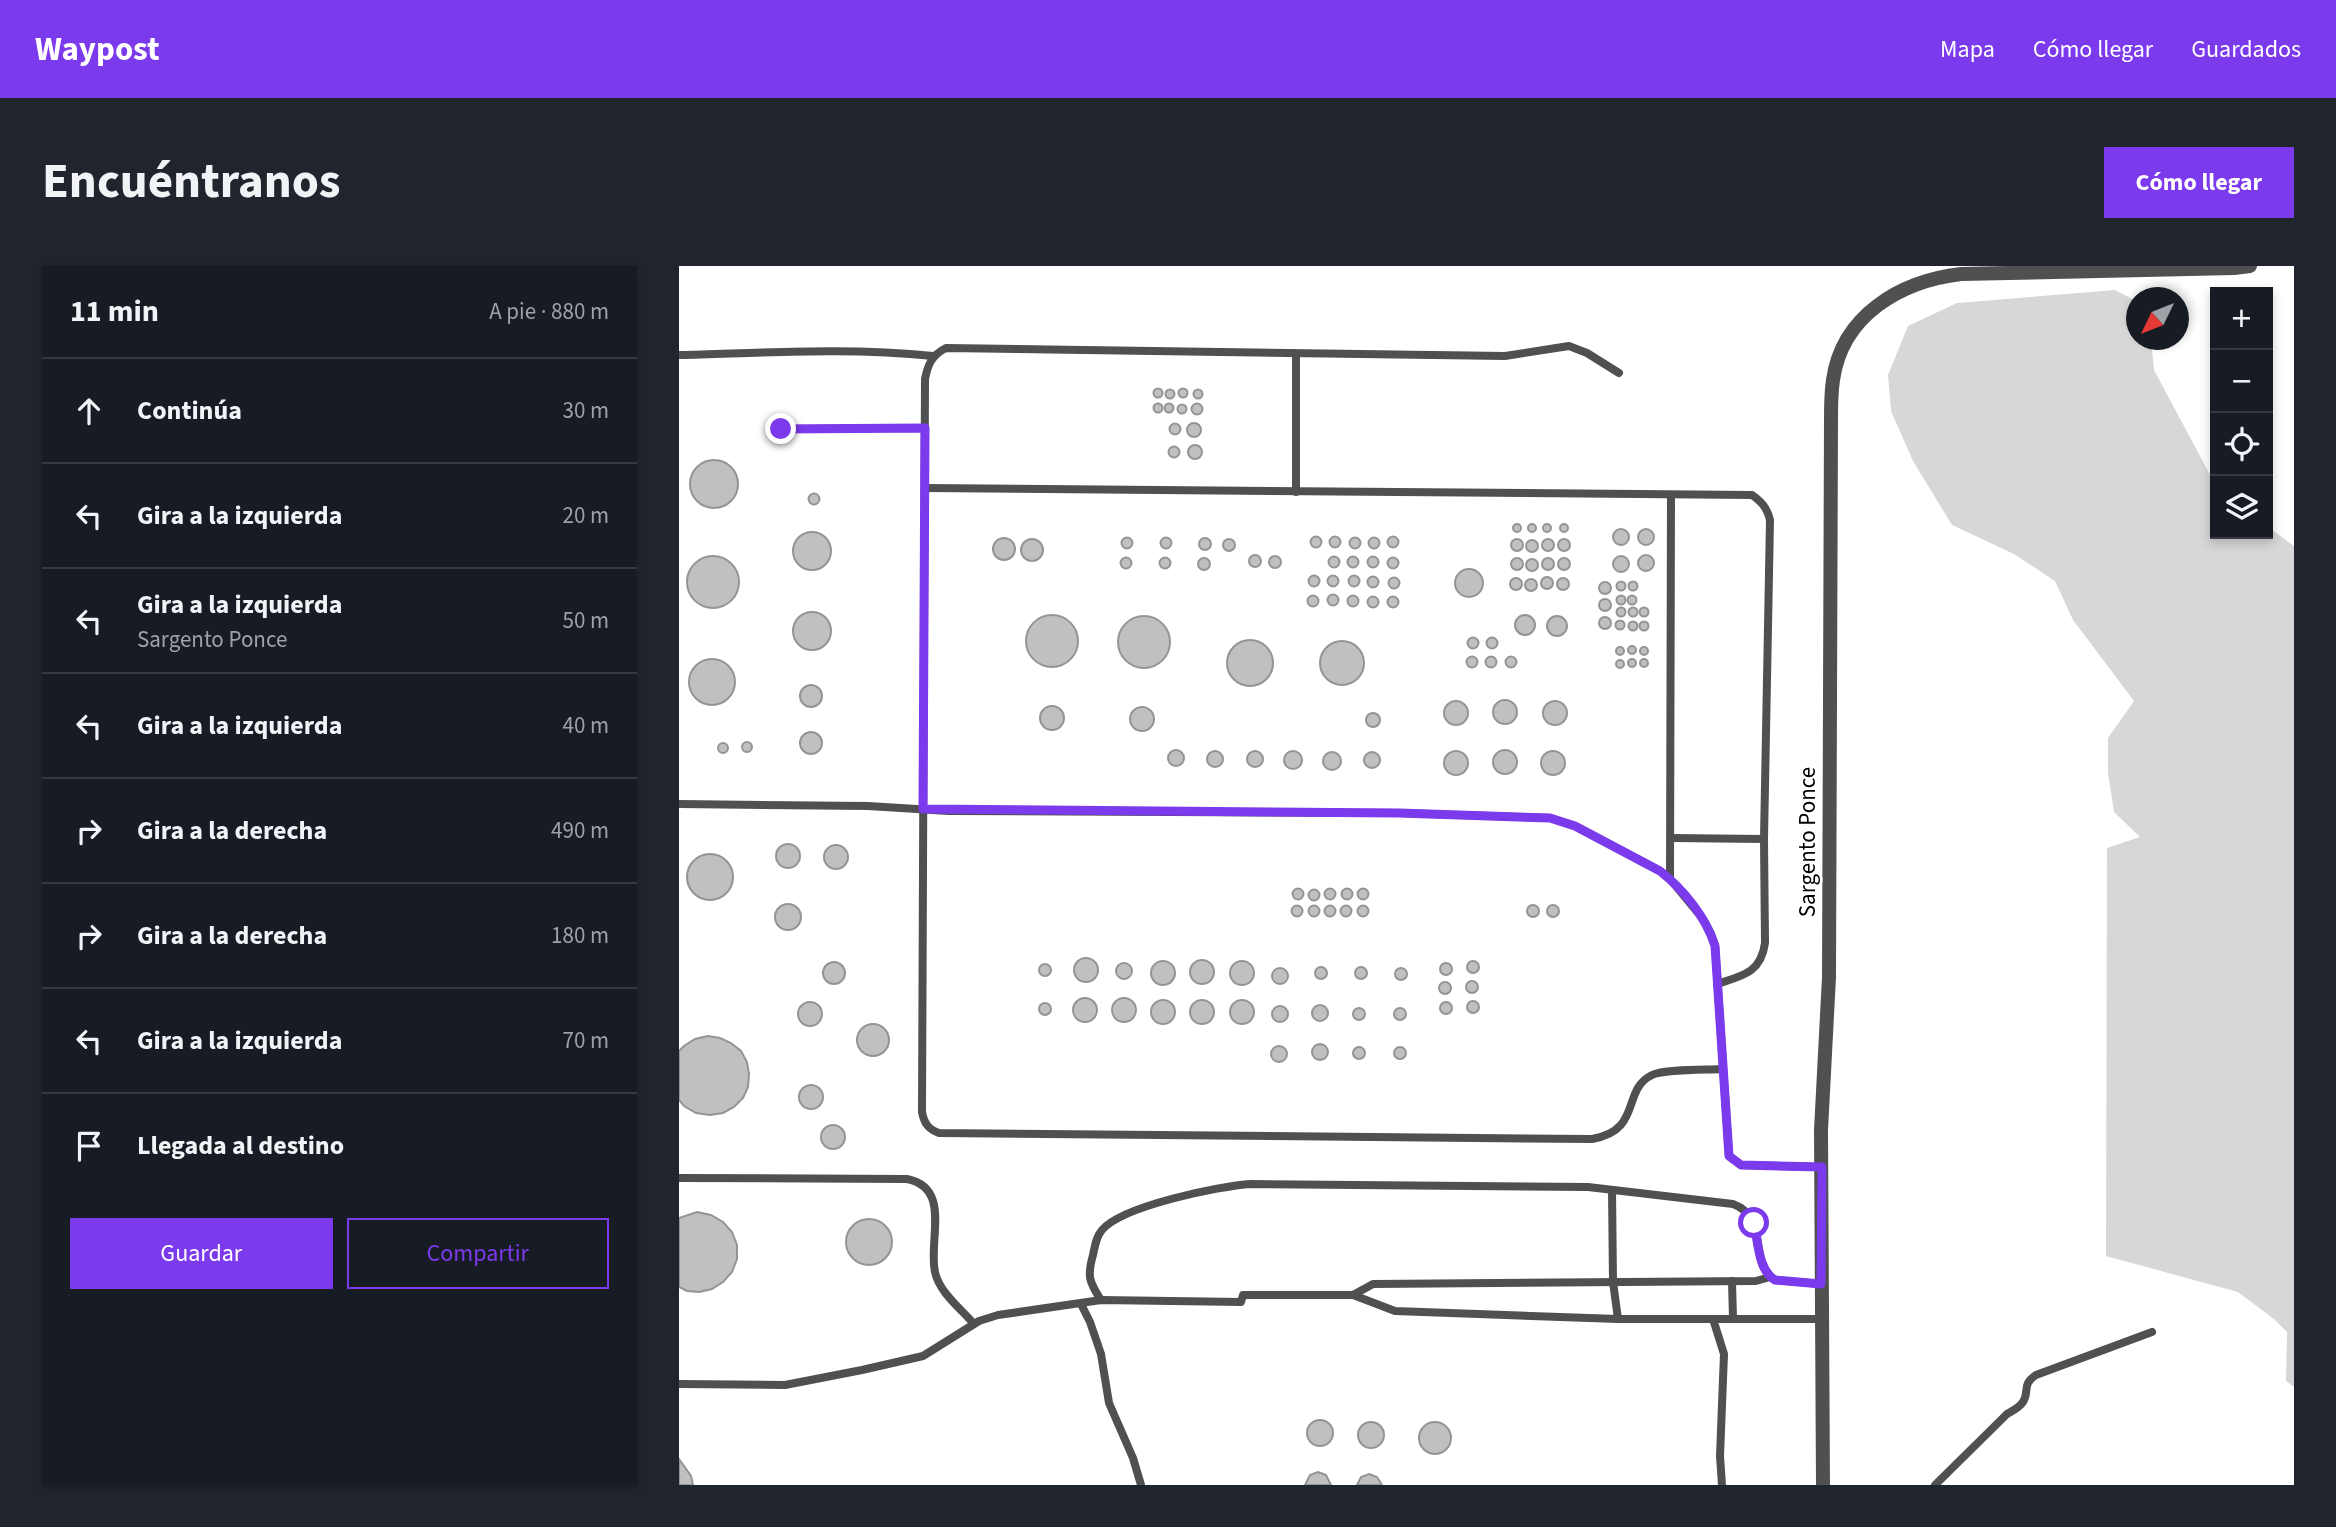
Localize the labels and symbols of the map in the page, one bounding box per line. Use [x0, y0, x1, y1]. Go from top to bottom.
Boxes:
north arrow [2126, 287, 2189, 350]
route end [765, 413, 796, 444]
street label: Sargento Ponce [1791, 767, 1824, 917]
route start [1738, 1207, 1769, 1238]

